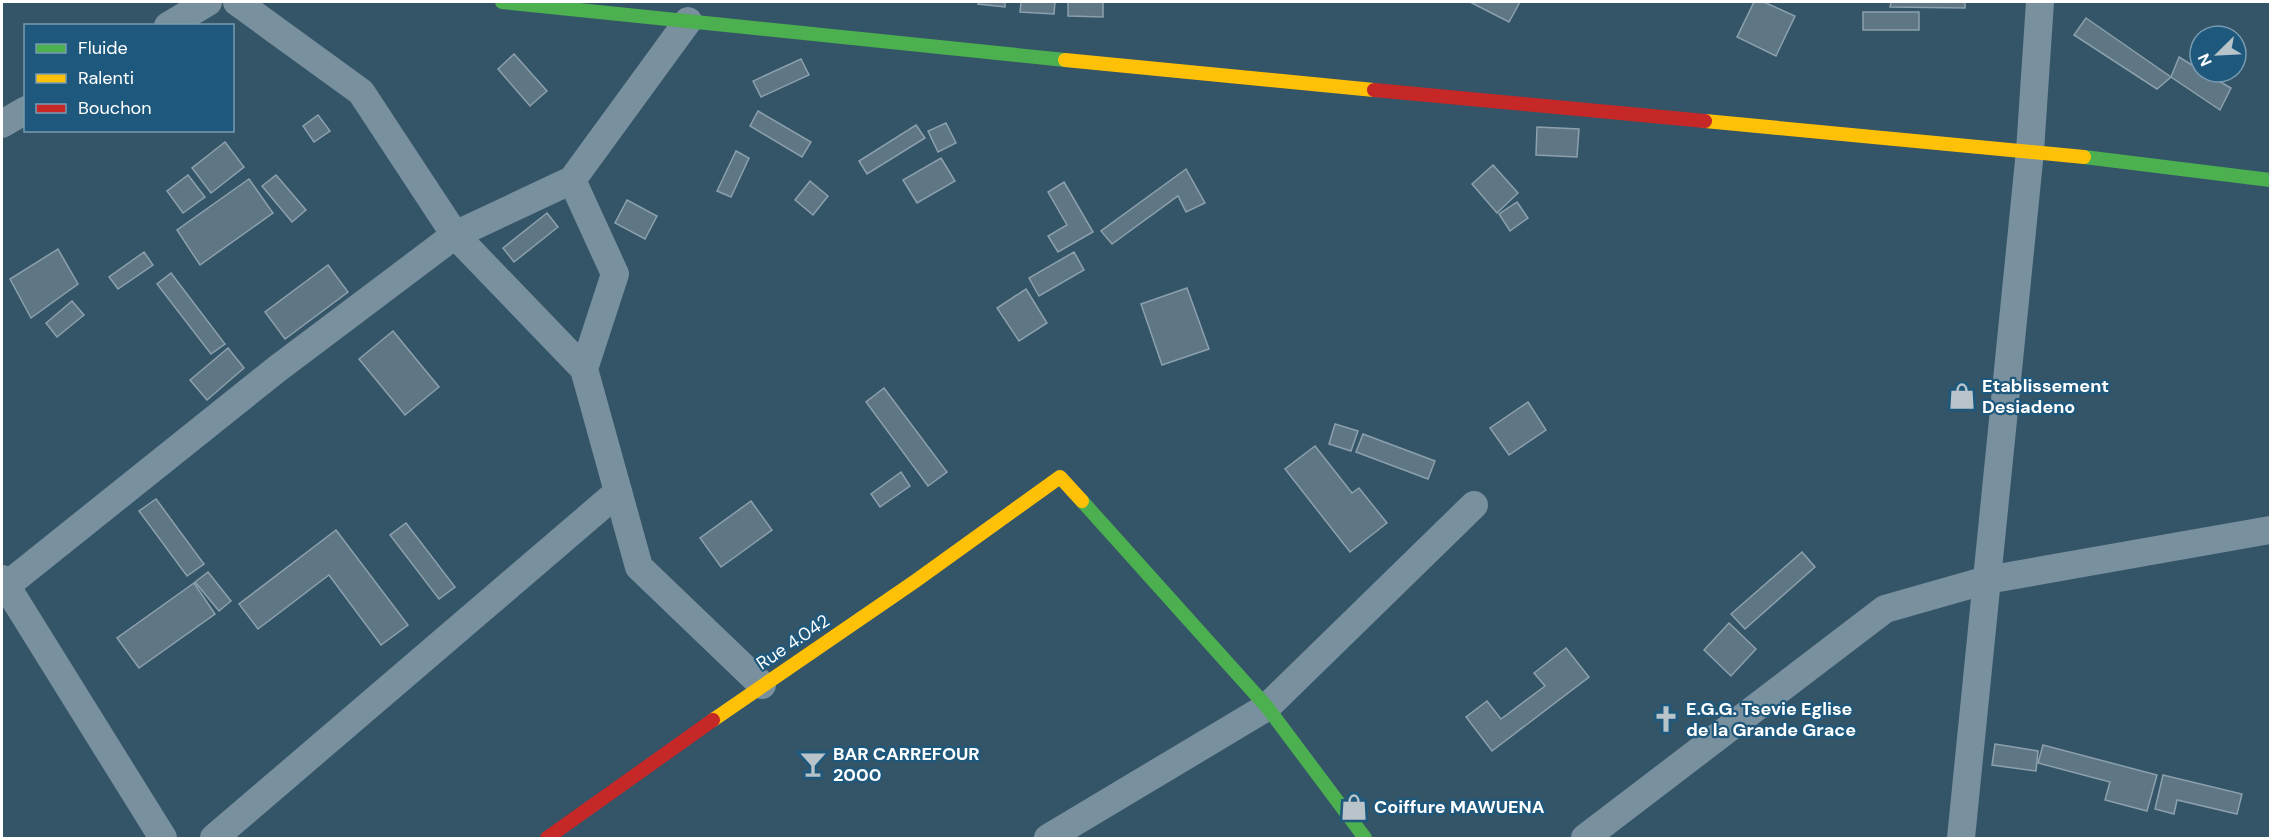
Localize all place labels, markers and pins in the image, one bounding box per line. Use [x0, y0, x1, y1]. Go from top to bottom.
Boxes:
place label: Etablissement Desiadeno [1982, 374, 2109, 419]
shop icon: Etablissement Desiadeno [1947, 381, 1977, 411]
place label: E.G.G. Tsevie Eglise de la Grande Grace [1686, 697, 1856, 742]
church icon: E.G.G. Tsevie Eglise de la Grande Grace [1651, 704, 1681, 734]
place label: BAR CARREFOUR 2000 [833, 742, 980, 787]
bar icon: BAR CARREFOUR 2000 [798, 749, 828, 779]
shop icon: Coiffure MAWUENA [1339, 792, 1369, 822]
place label: Coiffure MAWUENA [1374, 795, 1545, 819]

